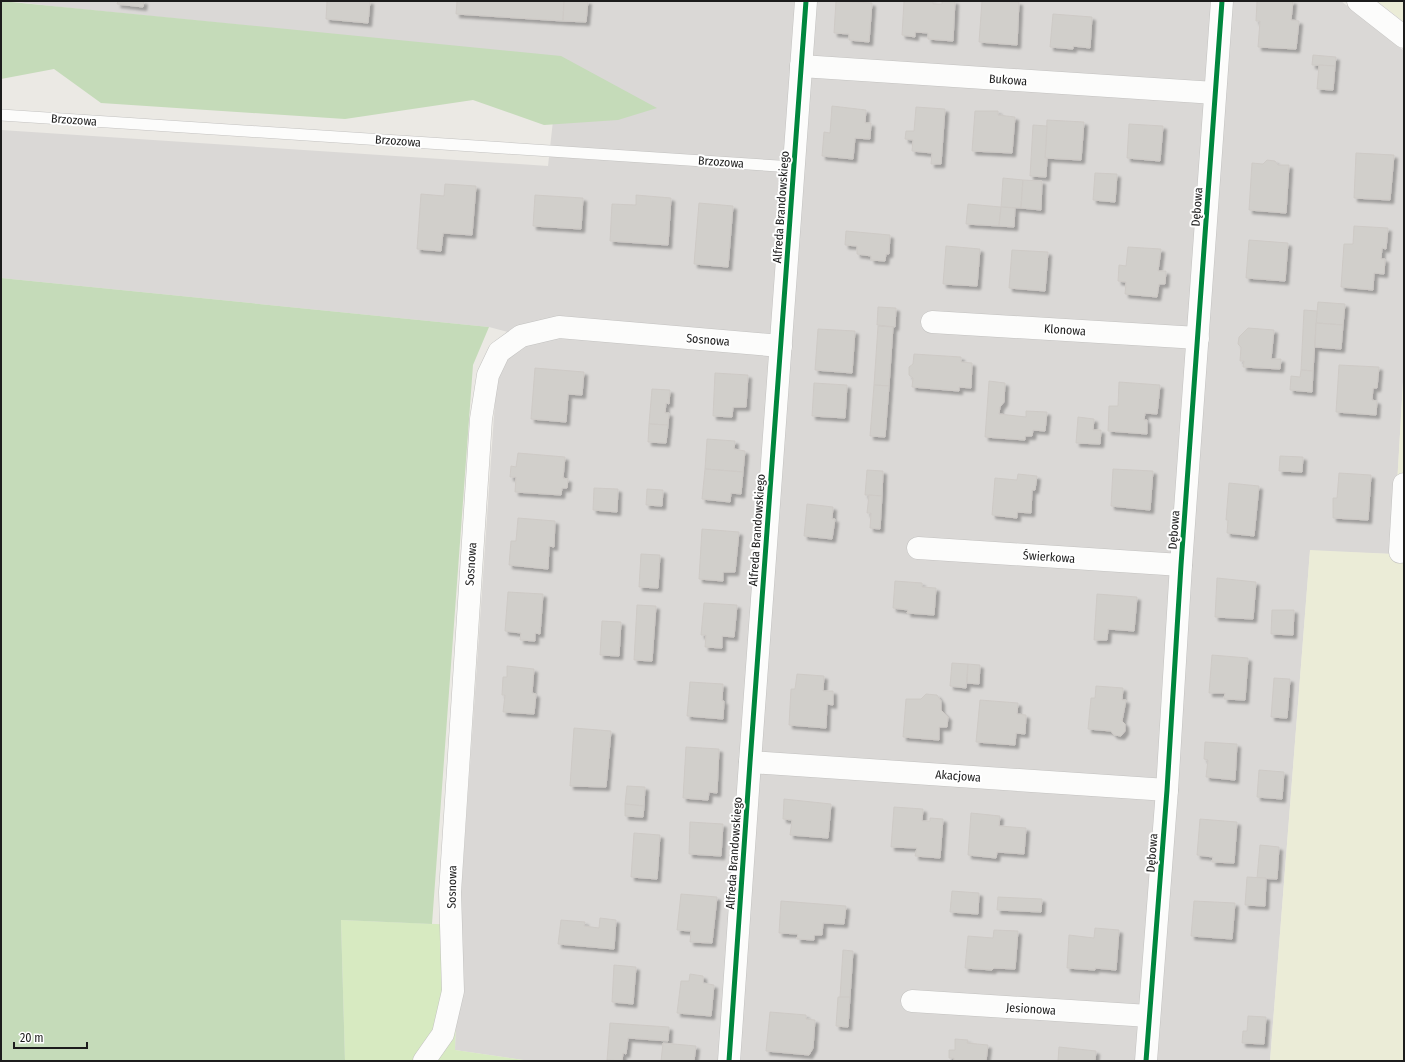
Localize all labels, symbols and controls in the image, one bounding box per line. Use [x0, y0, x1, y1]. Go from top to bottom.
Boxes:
street label: Bukowa [988, 72, 1028, 88]
street label: Brzozowa [51, 111, 98, 129]
street label: Brzozowa [375, 132, 422, 150]
street label: Alfreda Brandowskiego [770, 150, 792, 264]
street label: Brzozowa [698, 153, 745, 171]
street label: Dębowa [1189, 187, 1205, 227]
street label: Klonowa [1044, 322, 1087, 338]
street label: Sosnowa [686, 331, 730, 349]
street label: Alfreda Brandowskiego [746, 473, 768, 587]
street label: Dębowa [1166, 510, 1182, 550]
street label: Sosnowa [462, 542, 480, 586]
street label: Świerkowa [1022, 547, 1076, 566]
street label: Akacjowa [935, 767, 981, 785]
street label: Alfreda Brandowskiego [723, 796, 745, 910]
street label: Dębowa [1144, 833, 1160, 873]
street label: Sosnowa [445, 865, 459, 909]
street label: Jesionowa [1006, 1000, 1056, 1018]
scale bar [14, 1024, 87, 1050]
text: 20 m [20, 1031, 44, 1045]

